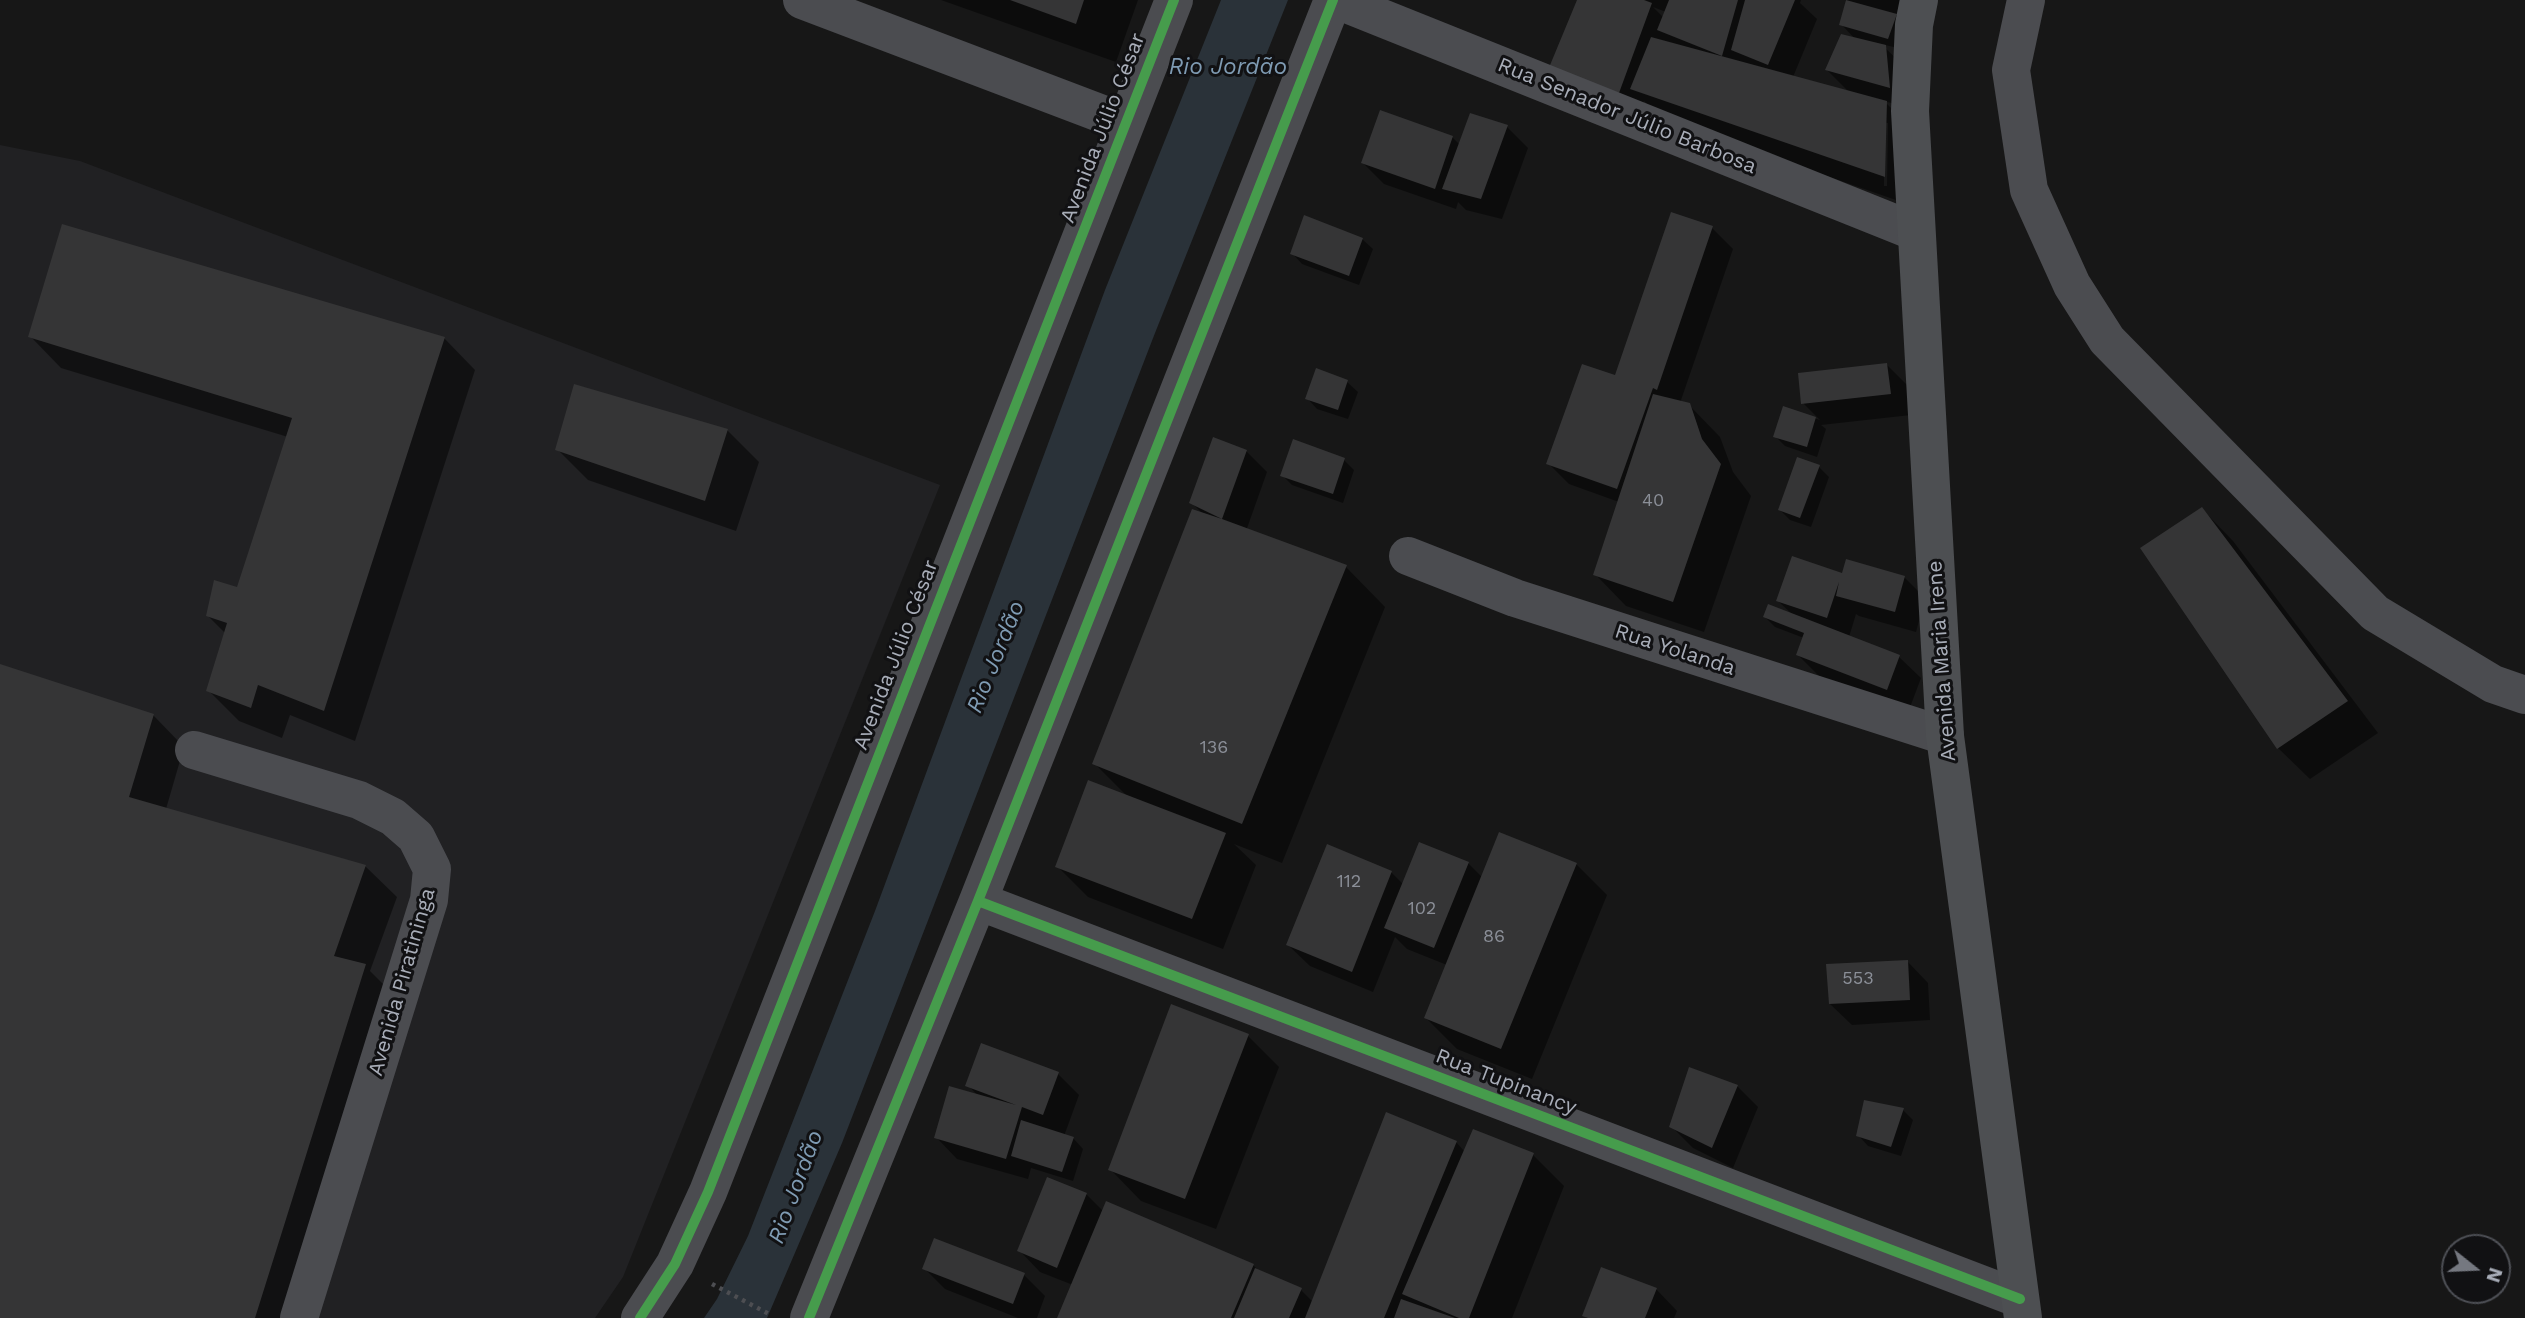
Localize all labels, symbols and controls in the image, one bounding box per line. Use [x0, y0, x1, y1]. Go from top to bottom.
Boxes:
street label: Avenida Júlio César [1055, 29, 1151, 227]
street label: Rua Senador Júlio Barbosa [1494, 52, 1760, 180]
water label: Rio Jordão [1169, 53, 1287, 81]
house number: 40 [1642, 490, 1664, 512]
street label: Avenida Júlio César [848, 556, 944, 754]
street label: Avenida Maria Irene [1922, 560, 1962, 762]
water label: Rio Jordão [961, 597, 1031, 717]
street label: Rua Yolanda [1612, 619, 1738, 681]
house number: 136 [1200, 737, 1228, 759]
house number: 112 [1337, 871, 1361, 893]
street label: Avenida Piratininga [363, 885, 441, 1079]
house number: 102 [1408, 898, 1436, 920]
house number: 86 [1483, 926, 1505, 948]
house number: 553 [1842, 968, 1874, 990]
street label: Rua Tupinancy [1432, 1044, 1580, 1120]
water label: Rio Jordão [763, 1127, 829, 1247]
north arrow [2441, 1234, 2511, 1304]
text: N [2481, 1265, 2508, 1285]

